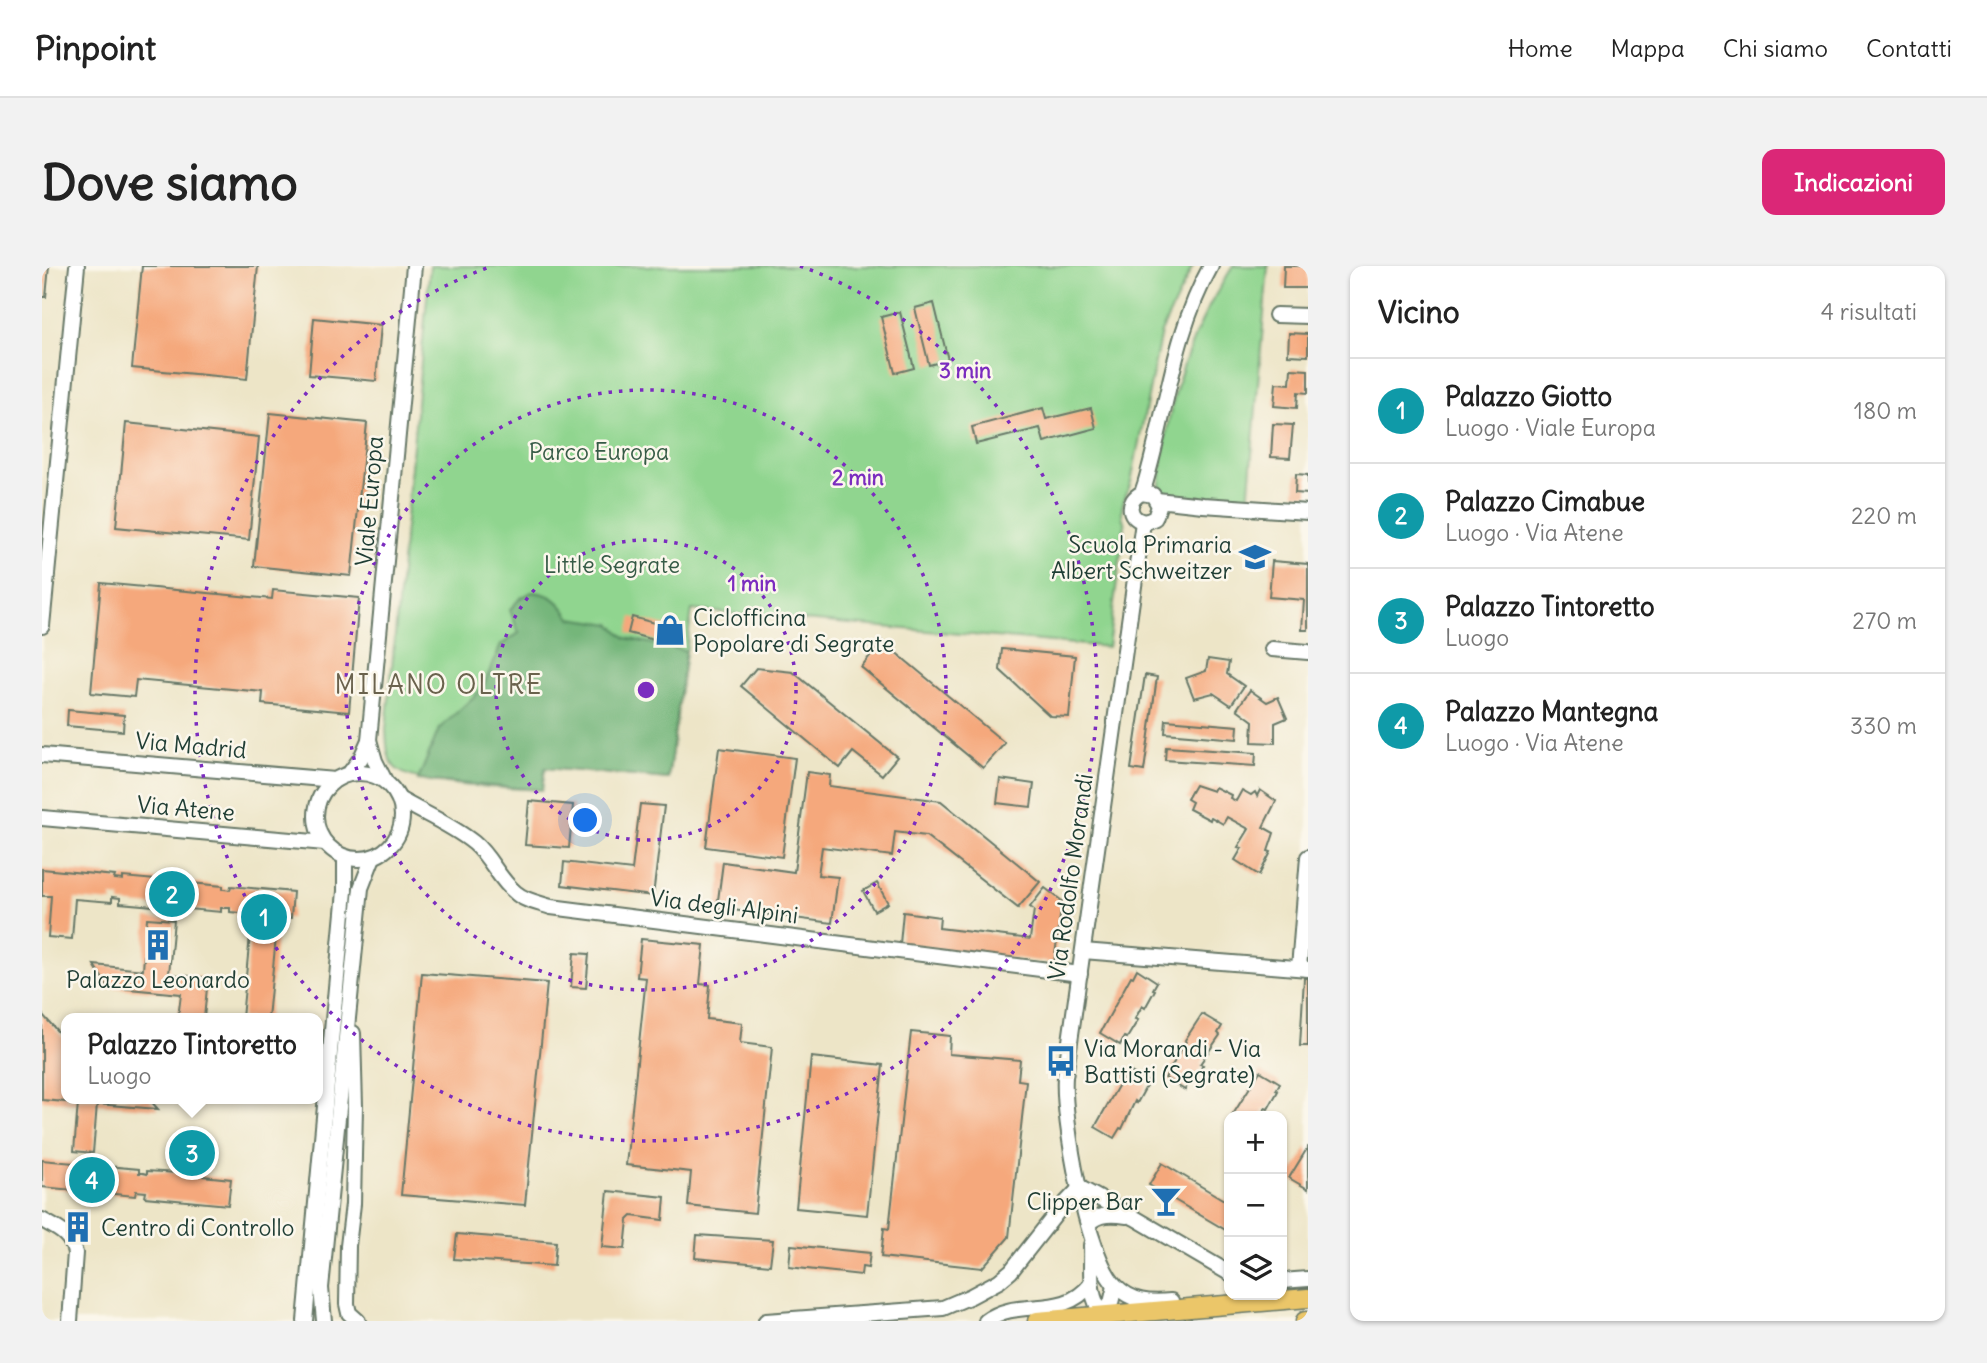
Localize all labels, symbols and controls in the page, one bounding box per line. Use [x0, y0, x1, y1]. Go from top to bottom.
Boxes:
text: Pinpoint [35, 27, 156, 69]
text: Home [1508, 33, 1573, 63]
text: Mappa [1611, 33, 1685, 63]
text: Chi siamo [1723, 33, 1828, 63]
text: Contatti [1866, 33, 1952, 63]
button: Indicazioni [1762, 149, 1945, 215]
text: Dove siamo [42, 152, 298, 213]
text: Vicino [1378, 293, 1460, 331]
text: 4 risultati [1821, 297, 1917, 326]
text: 3 min [939, 357, 991, 384]
text: Palazzo Giotto [1445, 380, 1612, 413]
text: 1 [1396, 396, 1406, 425]
text: 180 m [1854, 396, 1917, 425]
text: Luogo · Viale Europa [1445, 413, 1656, 442]
street label: Viale Europa [349, 435, 389, 567]
park label: Parco Europa [529, 437, 669, 466]
text: 2 min [832, 464, 884, 491]
text: Palazzo Cimabue [1445, 485, 1645, 518]
text: 2 [1395, 501, 1407, 530]
text: 220 m [1851, 501, 1917, 530]
text: Luogo · Via Atene [1445, 518, 1624, 547]
place label: Scuola Primaria Albert Schweitzer [1051, 530, 1233, 585]
school or university icon: Scuola Primaria Albert Schweitzer [1238, 540, 1272, 574]
park label: Little Segrate [544, 550, 680, 579]
text: 1 min [728, 570, 776, 597]
text: Palazzo Tintoretto [1445, 590, 1655, 623]
place label: Ciclofficina Popolare di Segrate [693, 603, 894, 658]
text: 3 [1394, 606, 1408, 635]
text: 270 m [1852, 606, 1917, 635]
shop icon: Ciclofficina Popolare di Segrate [653, 613, 687, 647]
text: Luogo [1445, 623, 1509, 652]
district label: MILANO OLTRE [335, 668, 543, 701]
centre of rings [634, 678, 658, 702]
text: Palazzo Mantegna [1445, 695, 1658, 728]
text: 4 [1394, 711, 1408, 740]
text: 330 m [1850, 711, 1917, 740]
street label: Via Madrid [134, 726, 248, 764]
text: Luogo · Via Atene [1445, 728, 1624, 757]
street label: Via Rodolfo Morandi [1041, 772, 1099, 982]
street label: Via Atene [136, 789, 236, 827]
your location [568, 803, 602, 837]
pin: 2 [149, 868, 195, 920]
street label: Via degli Alpini [648, 883, 800, 929]
pin: 1 [241, 891, 287, 943]
building icon: Palazzo Leonardo [141, 928, 175, 962]
place label: Palazzo Leonardo [66, 965, 250, 994]
popup [61, 1013, 323, 1104]
text: Palazzo Tintoretto [87, 1028, 297, 1061]
place label: Via Morandi - Via Battisti (Segrate) [1084, 1034, 1261, 1089]
bus stop icon: Via Morandi - Via Battisti (Segrate) [1044, 1044, 1078, 1078]
text: Luogo [87, 1061, 151, 1090]
map controls [1224, 1111, 1287, 1300]
button: + [1224, 1111, 1287, 1174]
pin: 3 [169, 1127, 215, 1179]
pin: 4 [69, 1154, 115, 1206]
button: − [1224, 1174, 1287, 1237]
bar icon: Clipper Bar [1149, 1184, 1183, 1218]
place label: Clipper Bar [1027, 1187, 1144, 1216]
building icon: Centro di Controllo [61, 1210, 95, 1244]
place label: Centro di Controllo [101, 1213, 295, 1242]
button: layers [1224, 1237, 1287, 1300]

